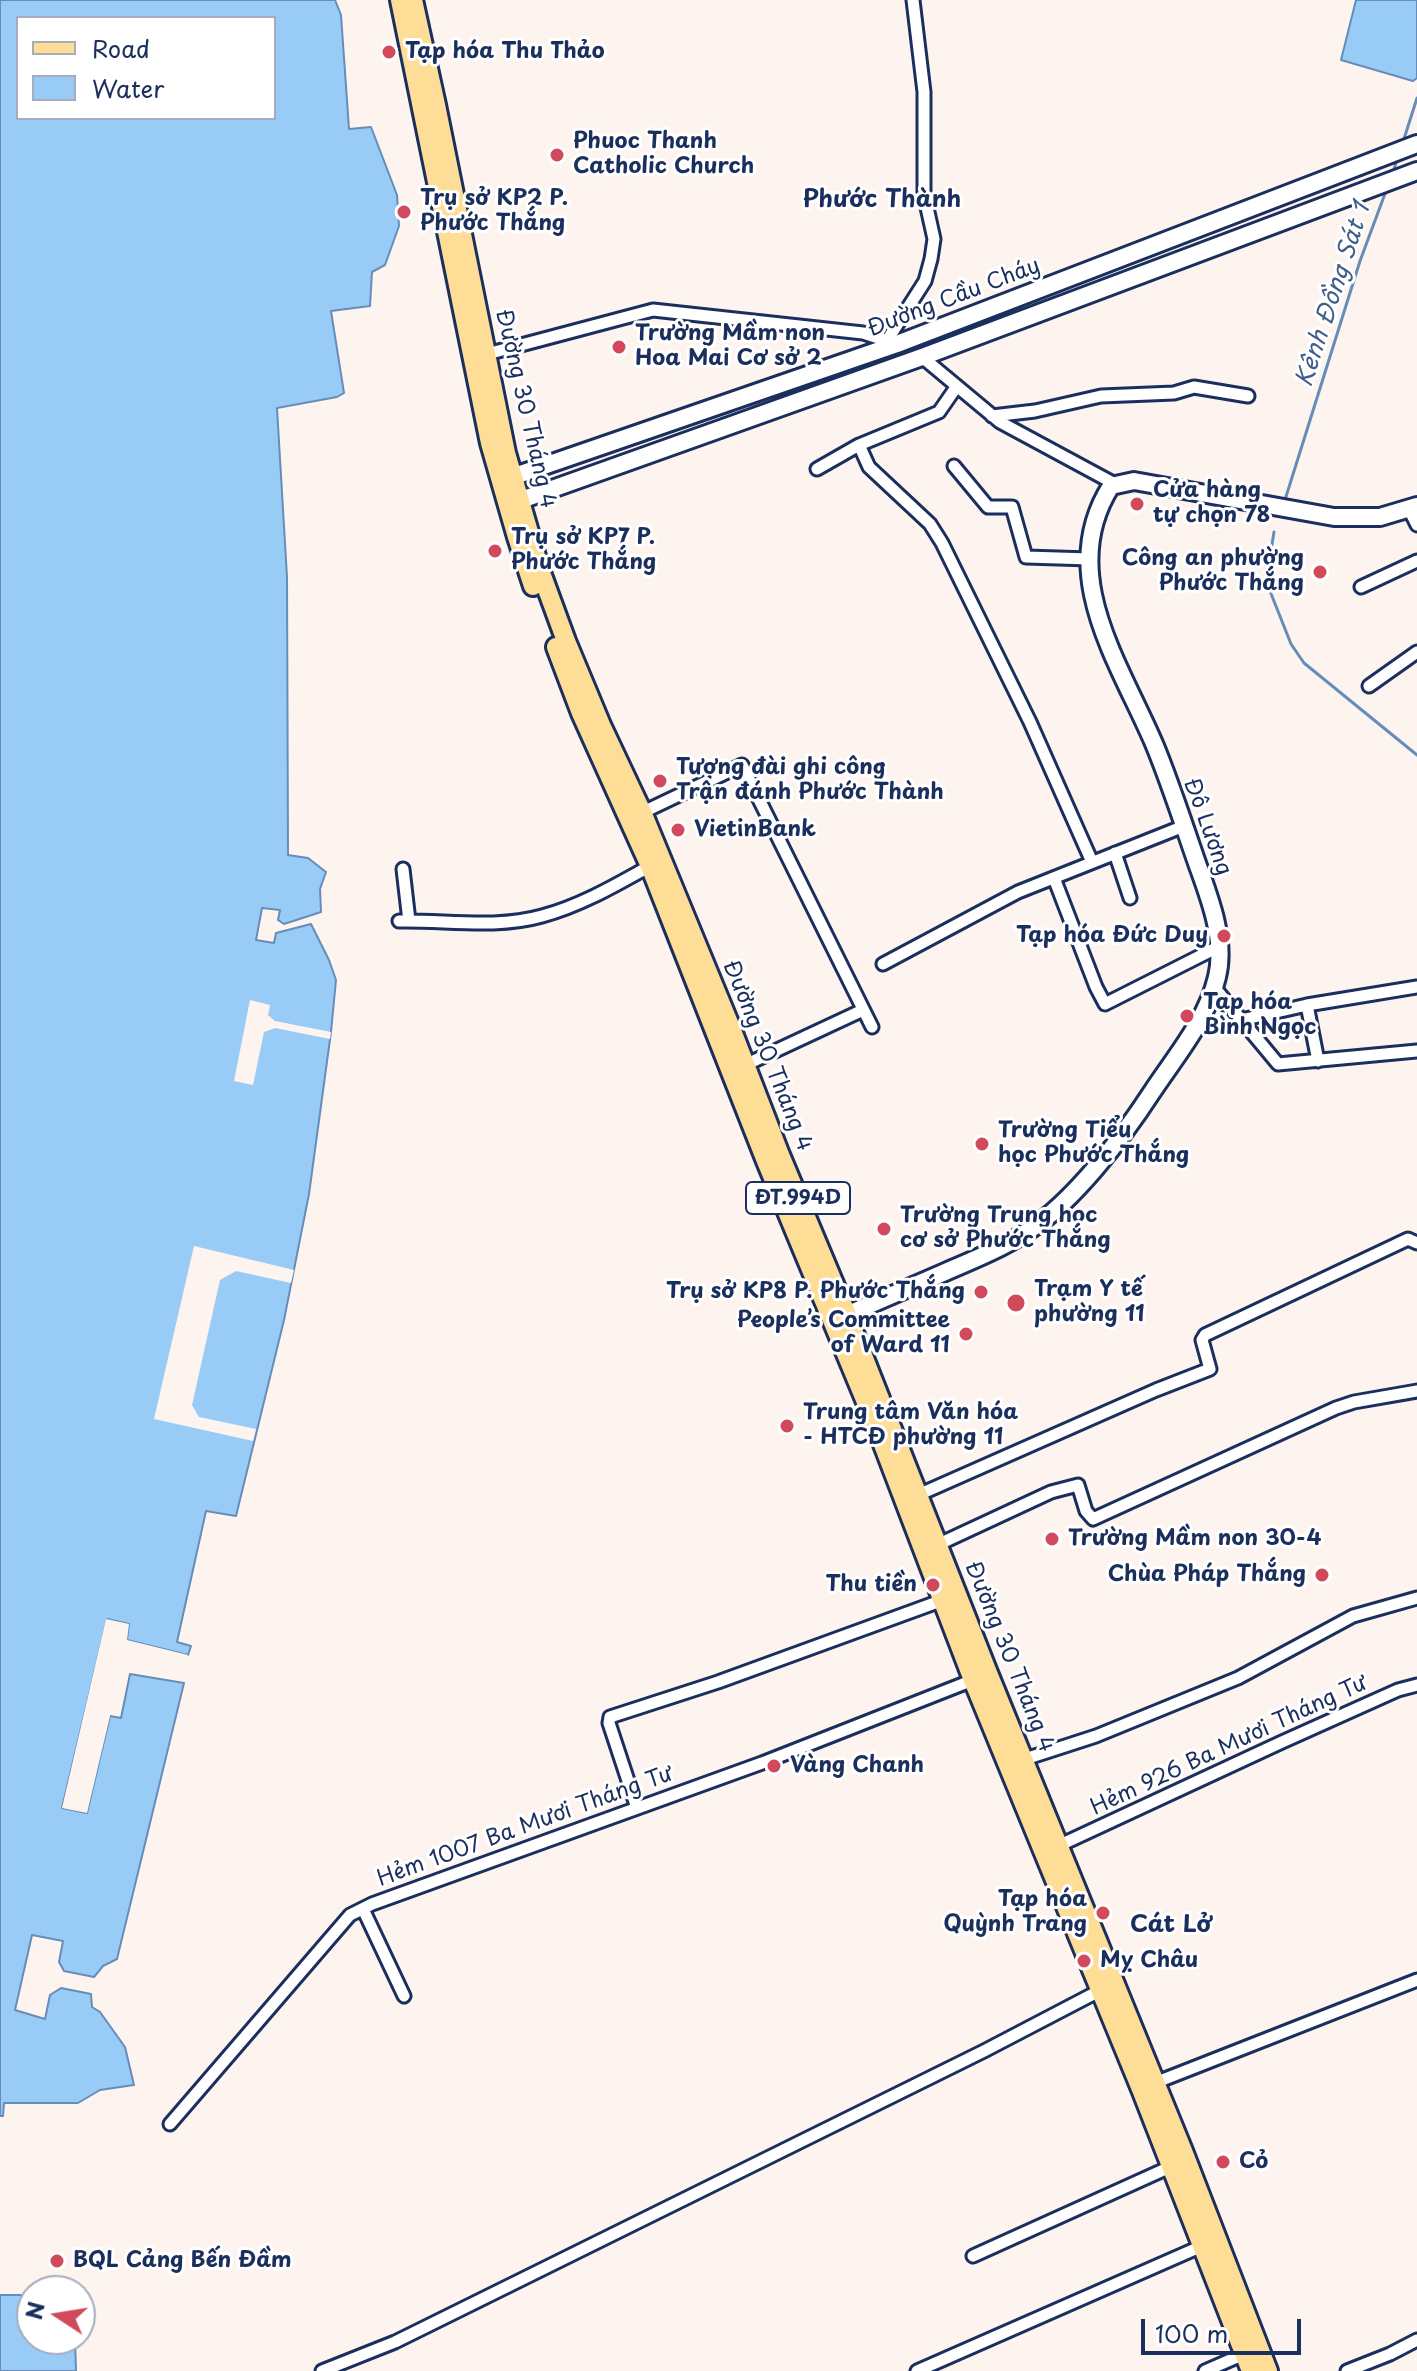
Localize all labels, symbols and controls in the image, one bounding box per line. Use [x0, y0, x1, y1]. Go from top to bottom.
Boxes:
legend [16, 16, 276, 120]
text: Road [92, 30, 150, 66]
place label: Tạp hóa Thu Thảo [405, 39, 605, 65]
marker: Tạp hóa Thu Thảo [380, 43, 398, 61]
text: Water [92, 70, 164, 106]
place label: Phuoc Thanh Catholic Church [573, 129, 754, 180]
marker: Phuoc Thanh Catholic Church [548, 146, 566, 164]
place label: Trụ sở KP2 P. Phước Thắng [420, 186, 568, 238]
district label: Phước Thành [803, 186, 961, 214]
water label: Kênh Đồng Sát 1 [1291, 199, 1377, 391]
marker: Trụ sở KP2 P. Phước Thắng [395, 203, 413, 221]
street label: Đường Cầu Cháy [864, 253, 1044, 343]
street label: Đường 30 Tháng 4 [489, 307, 561, 511]
place label: Trường Mầm non Hoa Mai Cơ sở 2 [635, 321, 825, 372]
marker: Trường Mầm non Hoa Mai Cơ sở 2 [610, 338, 628, 356]
place label: Cửa hàng tự chọn 78 [1153, 478, 1270, 530]
marker: Cửa hàng tự chọn 78 [1128, 495, 1146, 513]
place label: Trụ sở KP7 P. Phước Thắng [511, 525, 656, 576]
marker: Trụ sở KP7 P. Phước Thắng [486, 542, 504, 560]
place label: Công an phường Phước Thắng [1122, 546, 1304, 598]
marker: Công an phường Phước Thắng [1311, 563, 1329, 581]
place label: Tượng đài ghi công Trận đánh Phước Thành [676, 755, 944, 806]
marker: Tượng đài ghi công Trận đánh Phước Thành [651, 772, 669, 790]
street label: Đô Lương [1177, 775, 1237, 879]
place label: VietinBank [694, 817, 816, 843]
marker: VietinBank [669, 821, 687, 839]
place label: Tạp hóa Đức Duy [1016, 923, 1208, 949]
marker: Tạp hóa Đức Duy [1215, 927, 1233, 945]
street label: Đường 30 Tháng 4 [717, 957, 817, 1155]
place label: Tạp hóa Bình Ngọc [1203, 990, 1316, 1042]
marker: Tạp hóa Bình Ngọc [1178, 1007, 1196, 1025]
place label: Trường Tiểu học Phước Thắng [998, 1118, 1189, 1170]
marker: Trường Tiểu học Phước Thắng [973, 1135, 991, 1153]
road number: ĐT.994D [746, 1182, 850, 1214]
place label: Trường Trung học cơ sở Phước Thắng [900, 1203, 1111, 1254]
marker: Trường Trung học cơ sở Phước Thắng [875, 1220, 893, 1238]
place label: Trạm Y tế phường 11 [1034, 1277, 1145, 1328]
place label: Trụ sở KP8 P. Phước Thắng [666, 1279, 965, 1305]
marker: Trụ sở KP8 P. Phước Thắng [972, 1283, 990, 1301]
marker: Trạm Y tế phường 11 [1005, 1292, 1027, 1314]
place label: People’s Committee of Ward 11 [737, 1308, 950, 1360]
marker: People’s Committee of Ward 11 [957, 1325, 975, 1343]
place label: Trung tâm Văn hóa - HTCĐ phường 11 [803, 1400, 1018, 1452]
marker: Trung tâm Văn hóa - HTCĐ phường 11 [778, 1417, 796, 1435]
place label: Trường Mầm non 30-4 [1068, 1526, 1321, 1552]
marker: Trường Mầm non 30-4 [1043, 1530, 1061, 1548]
street label: Đường 30 Tháng 4 [959, 1558, 1059, 1756]
place label: Chùa Pháp Thắng [1108, 1562, 1306, 1588]
marker: Chùa Pháp Thắng [1313, 1566, 1331, 1584]
place label: Thu tiền [825, 1572, 917, 1598]
marker: Thu tiền [924, 1576, 942, 1594]
street label: Hẻm 926 Ba Mươi Tháng Tư [1087, 1670, 1371, 1822]
place label: Vàng Chanh [790, 1753, 924, 1779]
marker: Vàng Chanh [765, 1757, 783, 1775]
street label: Hẻm 1007 Ba Mươi Tháng Tư [374, 1761, 676, 1893]
place label: Tạp hóa Quỳnh Trang [944, 1887, 1087, 1938]
marker: Tạp hóa Quỳnh Trang [1094, 1904, 1112, 1922]
district label: Cát Lở [1130, 1911, 1212, 1939]
place label: Mỵ Châu [1100, 1948, 1198, 1974]
marker: Mỵ Châu [1075, 1952, 1093, 1970]
place label: Cỏ [1239, 2149, 1268, 2175]
marker: Cỏ [1214, 2153, 1232, 2171]
place label: BQL Cảng Bến Đầm [73, 2248, 292, 2274]
marker: BQL Cảng Bến Đầm [48, 2252, 66, 2270]
north arrow [16, 2275, 96, 2355]
text: N [16, 2298, 52, 2322]
scale bar [1145, 2303, 1305, 2353]
text: 100 m [1155, 2315, 1228, 2351]

